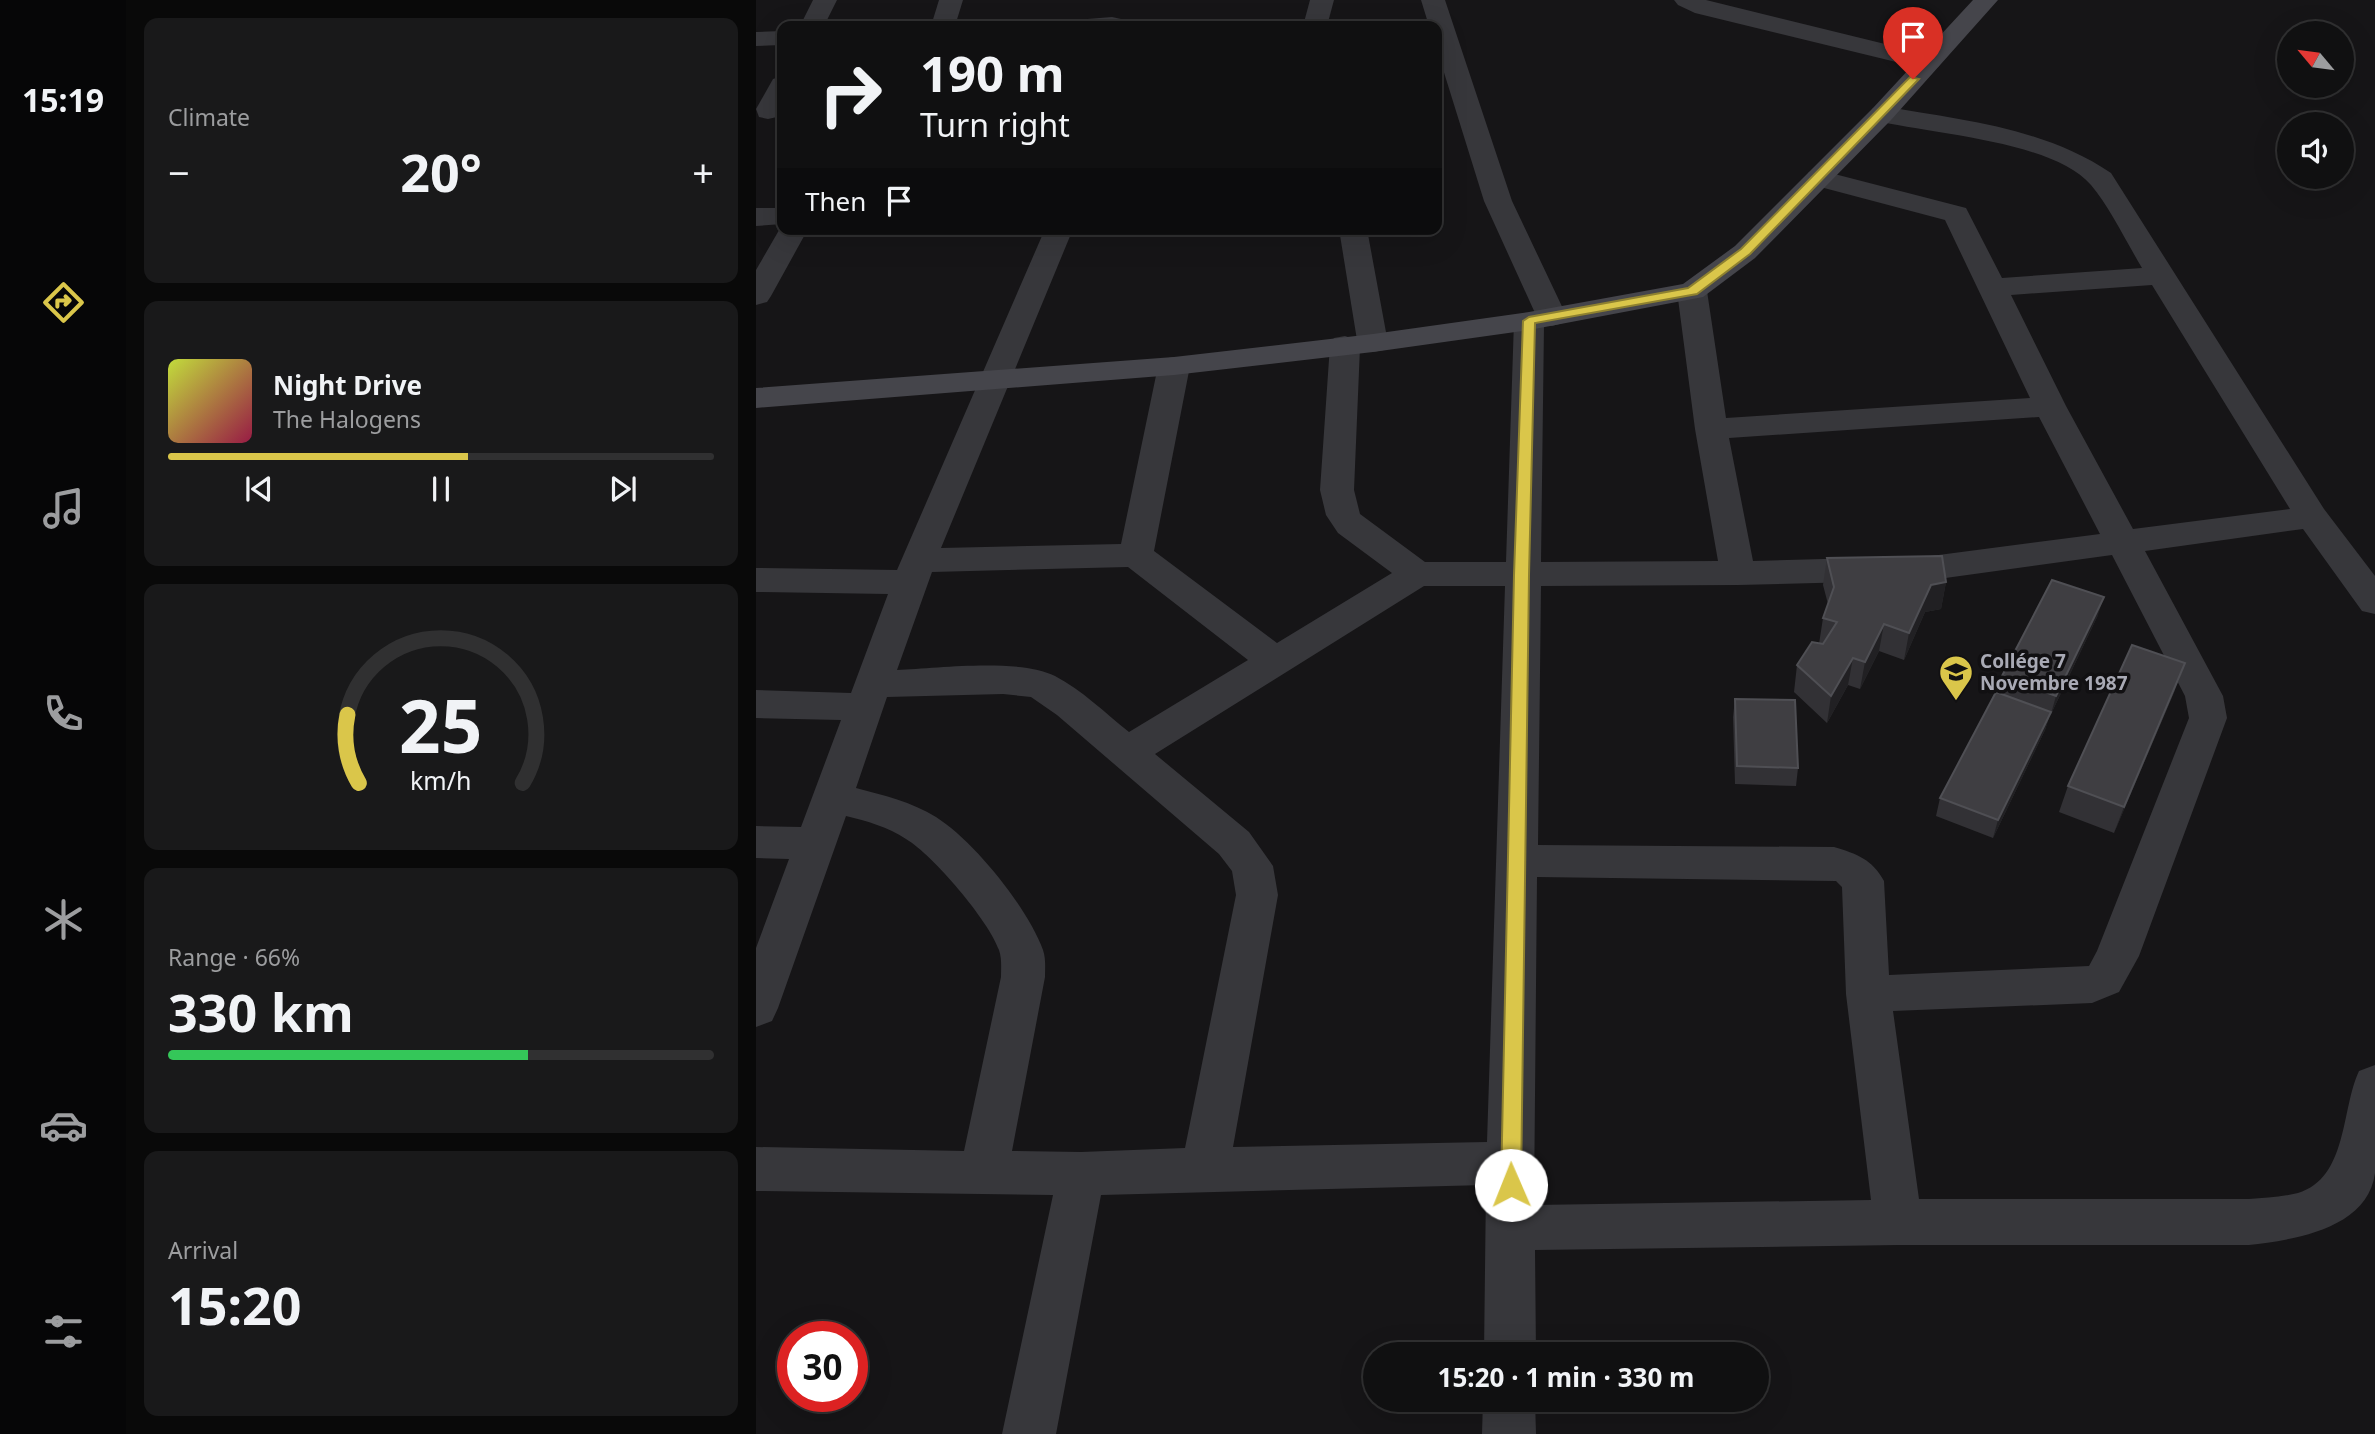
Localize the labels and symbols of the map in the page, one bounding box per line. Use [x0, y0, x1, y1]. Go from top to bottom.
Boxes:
pin [1883, 7, 1943, 79]
north arrow [2277, 21, 2354, 98]
place label: Collége 7 Novembre 1987 [1980, 648, 2128, 696]
school or university icon: Collége 7 Novembre 1987 [1937, 653, 1975, 702]
position arrow [1474, 1148, 1548, 1222]
speed limit sign: 30 [777, 1321, 868, 1412]

